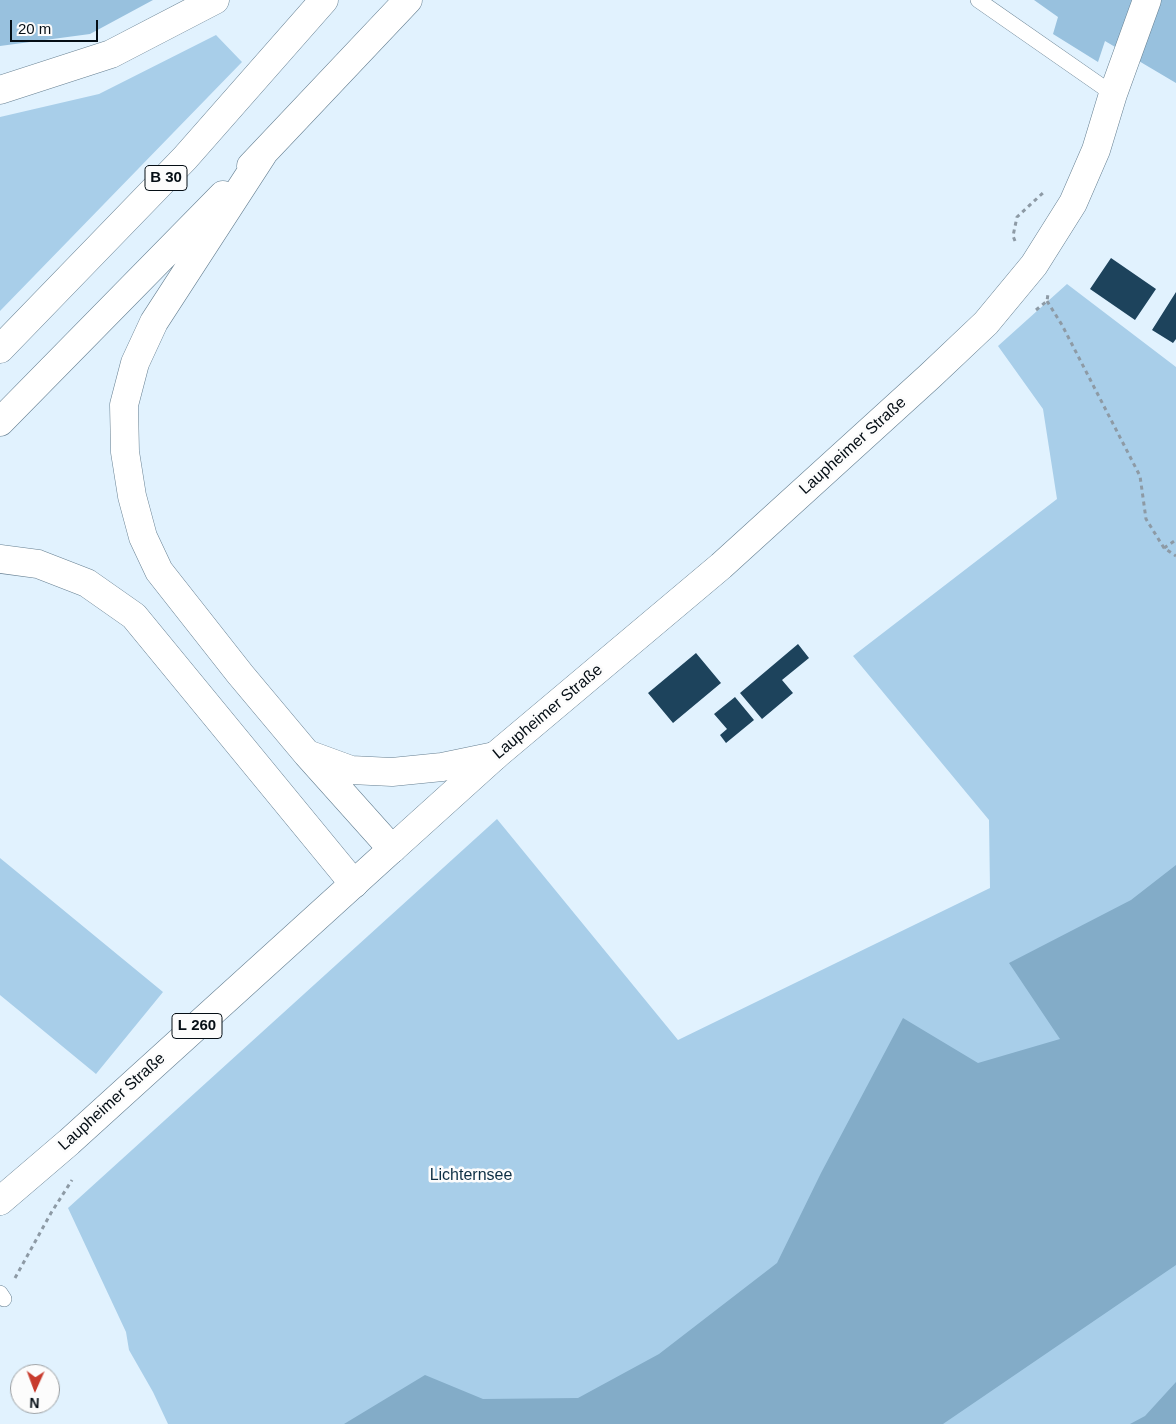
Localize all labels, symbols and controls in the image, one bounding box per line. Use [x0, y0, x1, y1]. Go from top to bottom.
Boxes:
scale bar [12, 10, 100, 42]
text: 20 m [18, 20, 51, 37]
road number: B 30 [145, 166, 187, 190]
street label: Laupheimer Straße [796, 393, 910, 499]
street label: Laupheimer Straße [489, 661, 607, 763]
road number: L 260 [172, 1014, 222, 1038]
street label: Laupheimer Straße [55, 1049, 169, 1155]
park label: Lichternsee [430, 1166, 512, 1186]
north arrow [10, 1364, 60, 1414]
text: N [29, 1395, 40, 1411]

